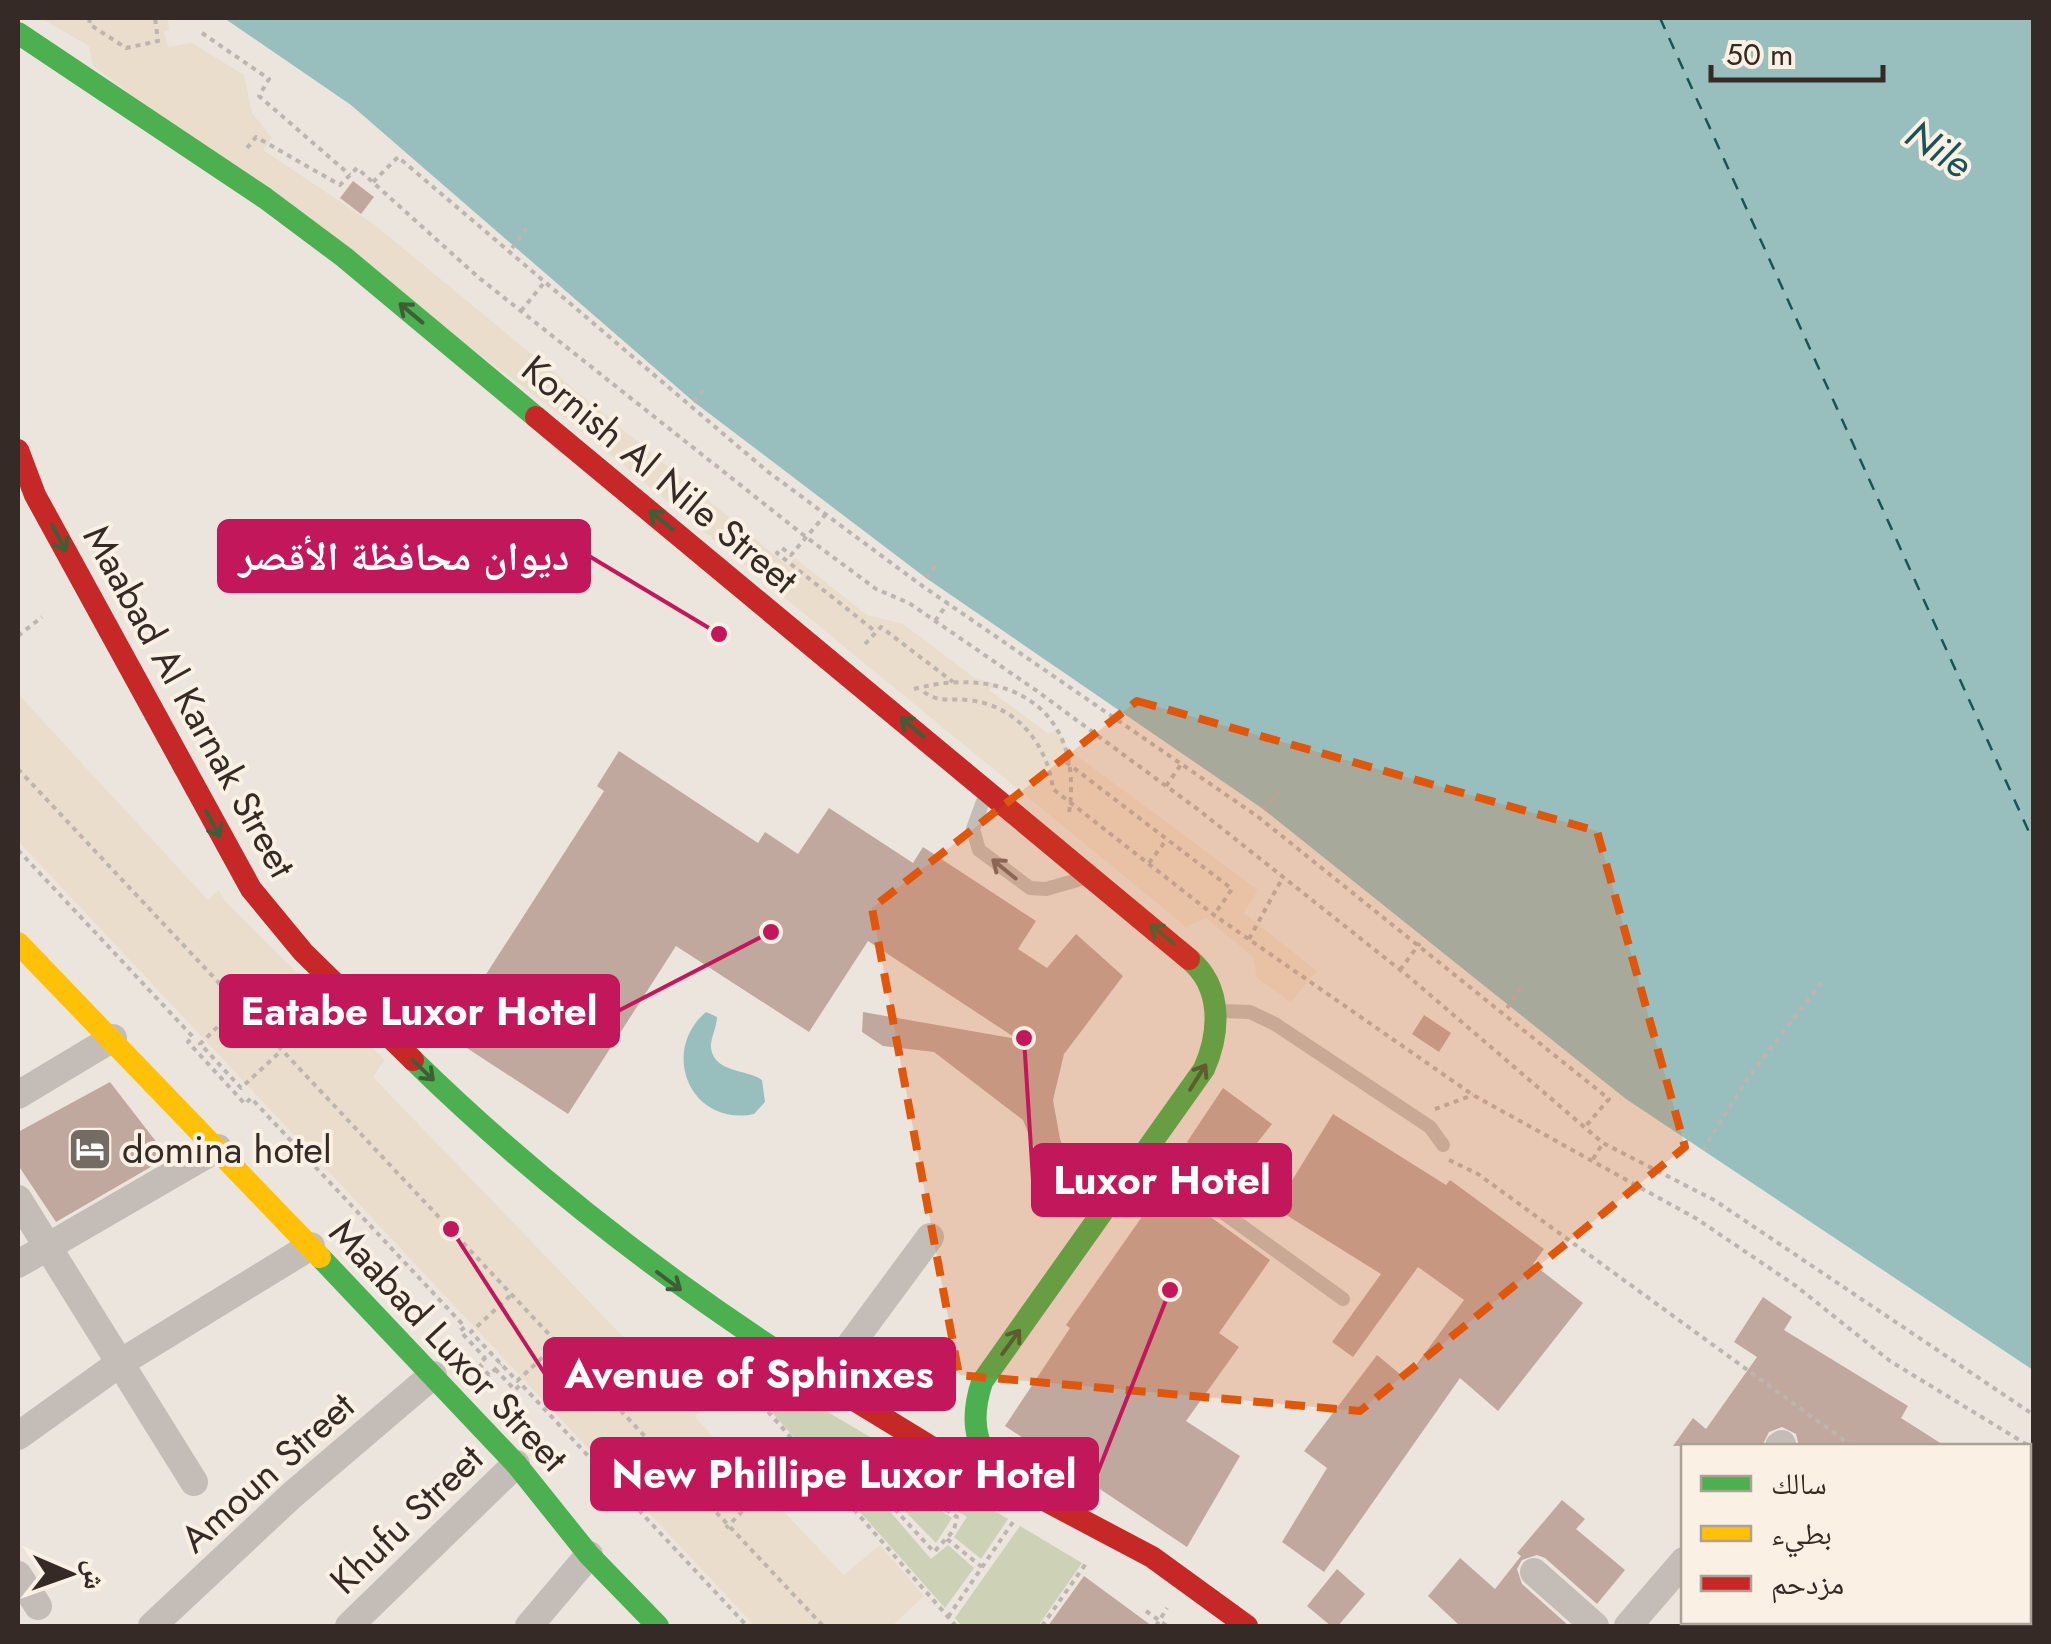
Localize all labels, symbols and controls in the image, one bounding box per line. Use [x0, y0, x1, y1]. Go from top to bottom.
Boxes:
scale bar [1711, 20, 1884, 82]
text: 50 m [1726, 33, 1793, 76]
water label: Nile [1894, 106, 1984, 192]
one-way arrow [398, 302, 424, 324]
street label: Kornish Al Nile Street [510, 342, 810, 606]
one-way arrow [649, 509, 675, 531]
street label: Maabad Al Karnak Street [70, 515, 310, 887]
callout: ديوان محافظة الأقصر [219, 521, 589, 591]
one-way arrow [49, 523, 69, 552]
text: ديوان محافظة الأقصر [237, 527, 569, 585]
one-way arrow [899, 716, 925, 738]
one-way arrow [204, 808, 223, 838]
one-way arrow [991, 858, 1017, 880]
one-way arrow [1150, 923, 1176, 945]
callout: Eatabe Luxor Hotel [221, 976, 618, 1046]
text: Eatabe Luxor Hotel [240, 982, 598, 1040]
one-way arrow [410, 1058, 434, 1082]
one-way arrow [1188, 1063, 1209, 1091]
place label: domina hotel [122, 1122, 332, 1177]
hotel icon: domina hotel [67, 1126, 113, 1172]
callout: Luxor Hotel [1033, 1145, 1290, 1215]
text: Luxor Hotel [1053, 1151, 1271, 1209]
street label: Maabad Luxor Street [317, 1206, 581, 1484]
one-way arrow [655, 1270, 682, 1291]
one-way arrow [1000, 1329, 1021, 1356]
callout: Avenue of Sphinxes [545, 1339, 954, 1409]
text: Avenue of Sphinxes [563, 1345, 934, 1403]
street label: Amoun Street [168, 1379, 366, 1565]
street label: Khufu Street [317, 1432, 495, 1606]
callout: New Phillipe Luxor Hotel [592, 1439, 1097, 1509]
legend [1681, 1444, 2031, 1624]
text: New Phillipe Luxor Hotel [612, 1445, 1077, 1503]
text: سالك [1771, 1462, 1827, 1505]
text: بطيء [1771, 1512, 1832, 1558]
north arrow [20, 1524, 120, 1624]
text: ش [73, 1559, 115, 1590]
text: مزدحم [1771, 1562, 1844, 1605]

